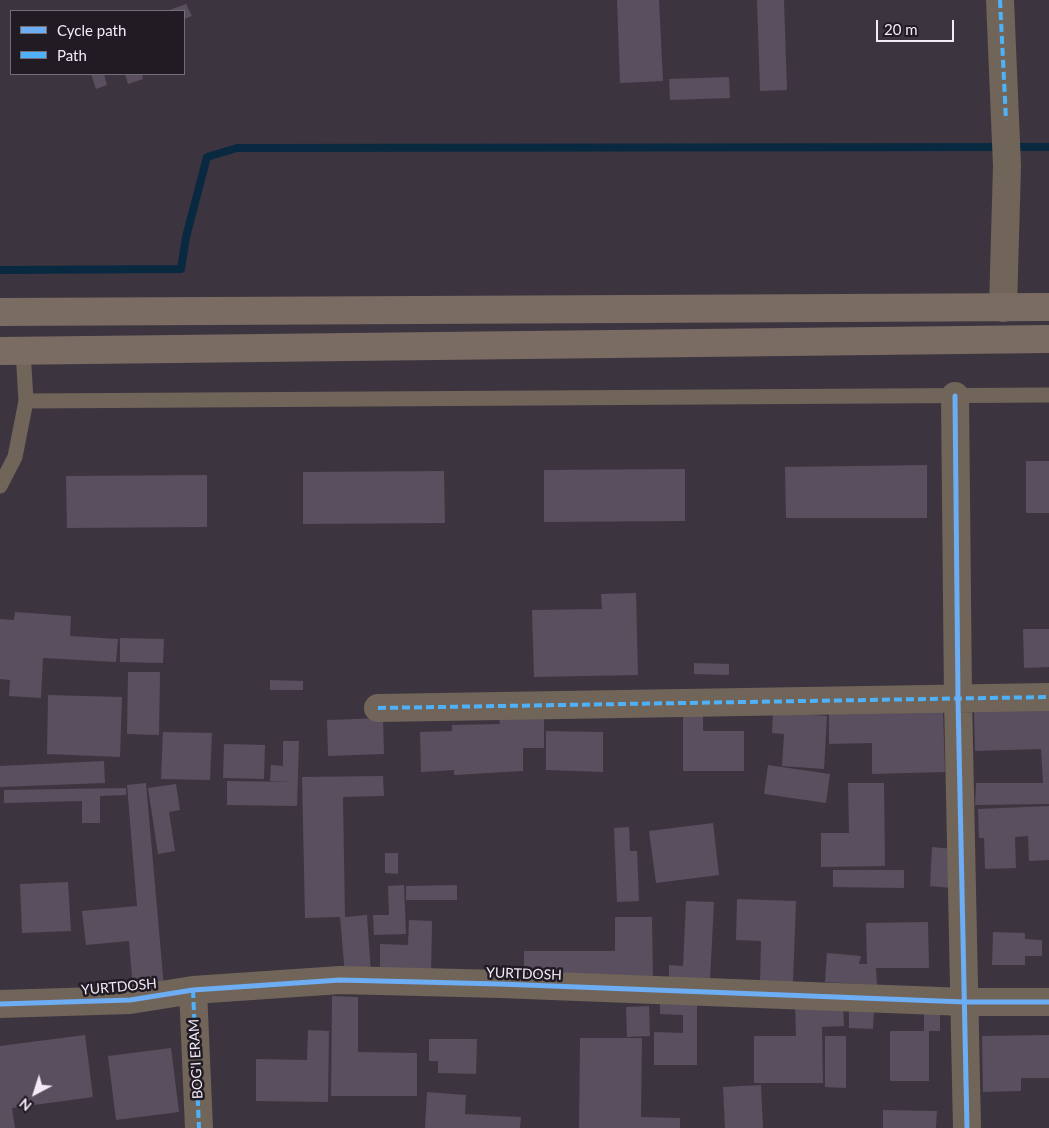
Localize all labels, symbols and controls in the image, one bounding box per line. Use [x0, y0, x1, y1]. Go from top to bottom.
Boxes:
legend [10, 10, 185, 75]
scale bar [879, 10, 956, 42]
text: 20 m [884, 20, 918, 38]
text: Cycle path [57, 21, 126, 39]
text: Path [57, 46, 87, 64]
street label: YURTDOSH [486, 964, 562, 984]
street label: YURTDOSH [80, 975, 158, 999]
street label: BOG'I ERAM [186, 1019, 206, 1099]
north arrow [10, 1068, 60, 1118]
text: N [15, 1095, 35, 1115]

